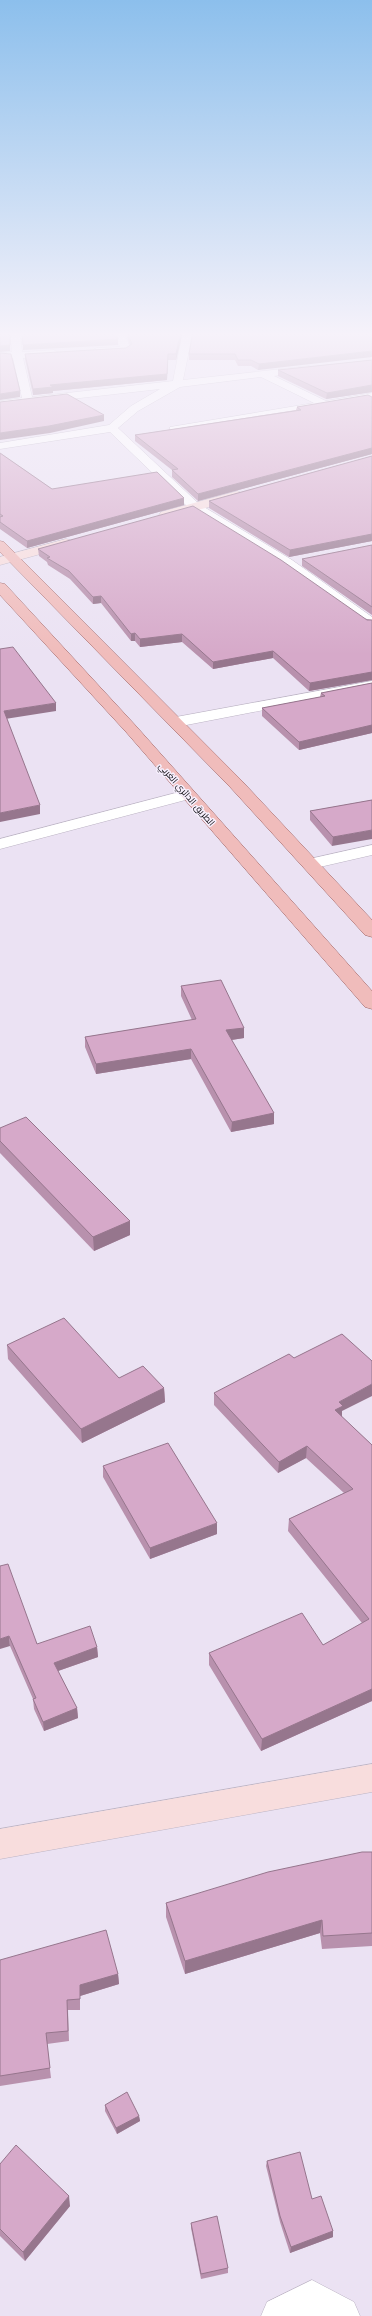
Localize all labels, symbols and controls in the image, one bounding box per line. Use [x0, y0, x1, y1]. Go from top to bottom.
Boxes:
street label: الطريق الدائري الغربي [155, 760, 218, 829]

